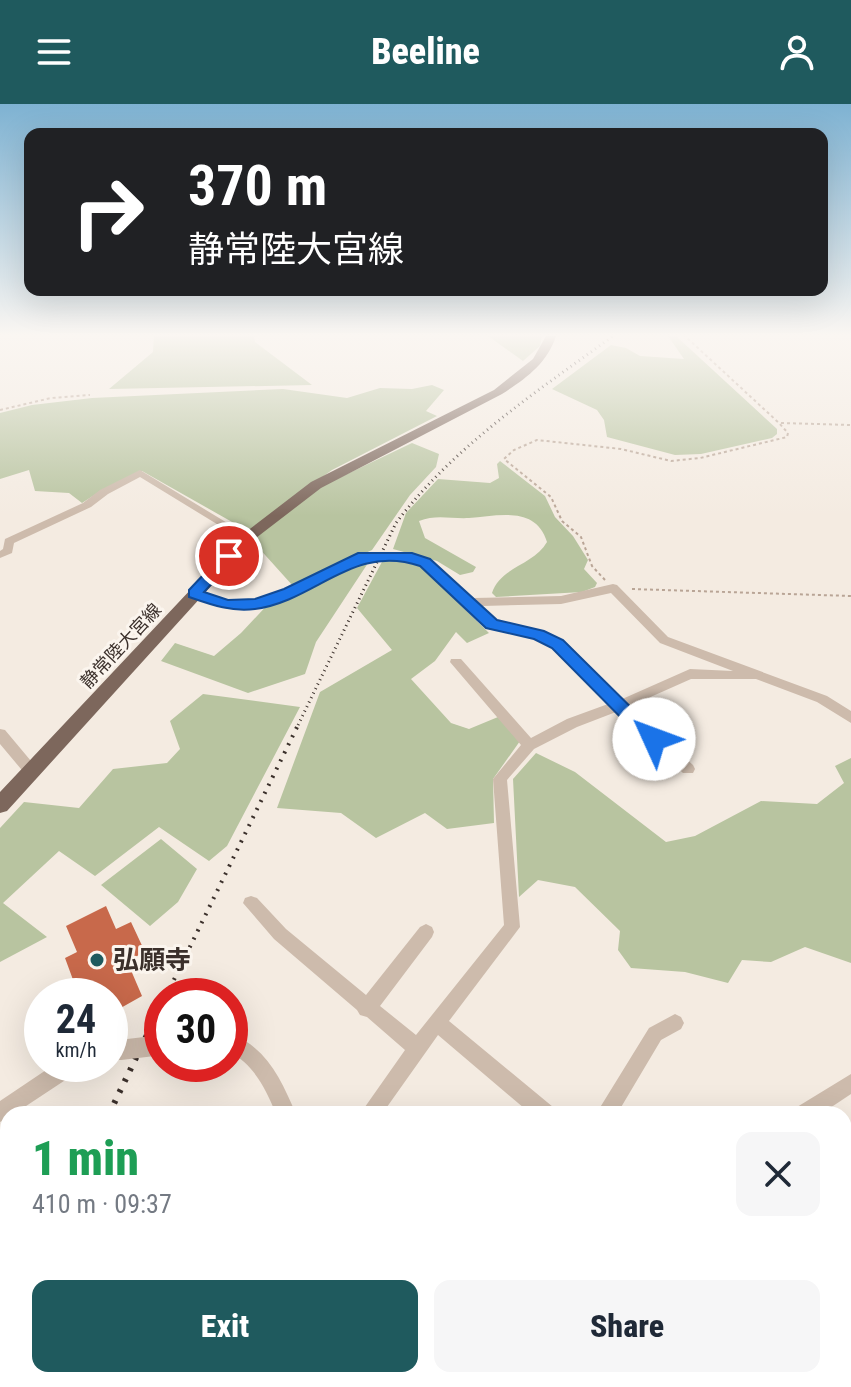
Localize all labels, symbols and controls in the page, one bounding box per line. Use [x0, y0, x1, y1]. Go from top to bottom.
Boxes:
icon: menu [32, 30, 76, 74]
icon: person [775, 30, 819, 74]
text: Beeline [371, 31, 480, 73]
text: 370 m [188, 153, 327, 219]
icon: right [56, 160, 160, 264]
text: 静常陸大宮線 [188, 229, 404, 271]
pin [195, 522, 263, 590]
icon: arrive [207, 534, 251, 578]
street label: 静常陸大宮線 [76, 599, 165, 692]
position arrow [612, 697, 696, 781]
place label: 弘願寺 [113, 945, 191, 975]
marker: 弘願寺 [88, 951, 106, 969]
speed limit sign: 30 [144, 978, 248, 1082]
text: 24 [56, 996, 96, 1043]
text: km/h [55, 1038, 97, 1062]
text: 1 min [32, 1130, 139, 1187]
button: close [736, 1132, 820, 1216]
text: 410 m · 09:37 [32, 1189, 172, 1219]
button: Exit [32, 1280, 418, 1372]
button: Share [434, 1280, 820, 1372]

